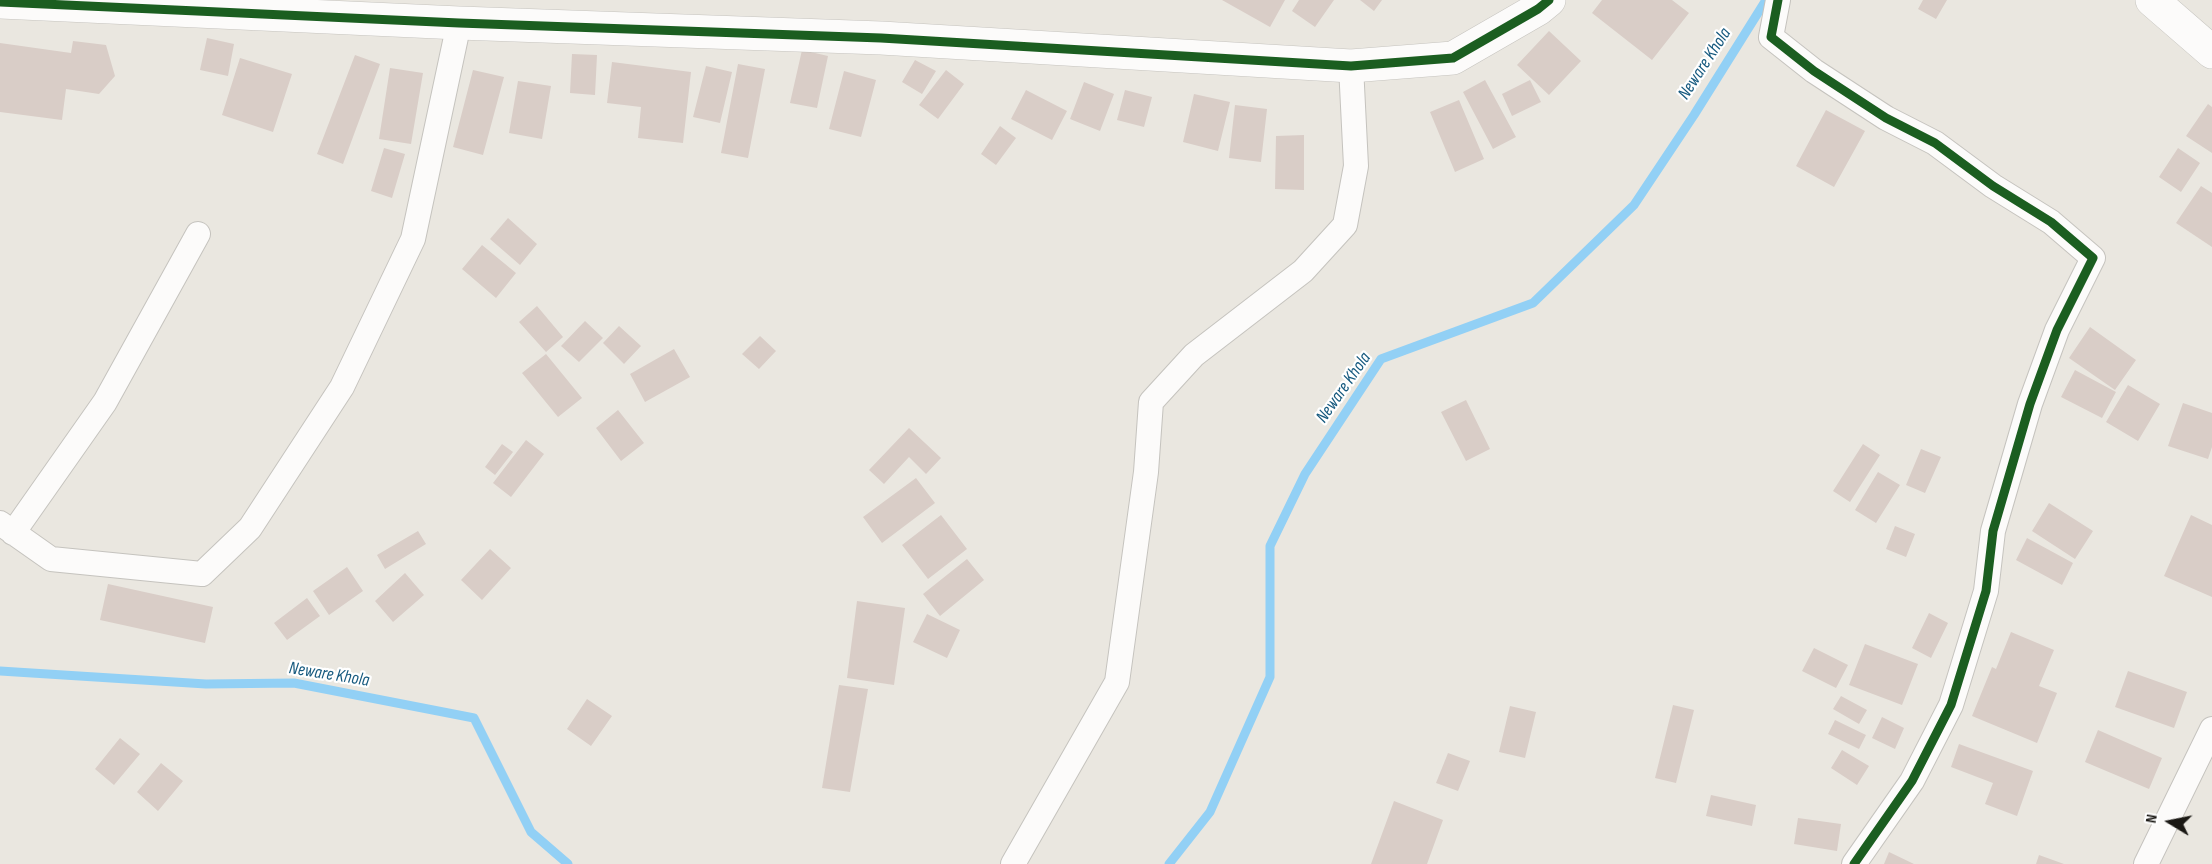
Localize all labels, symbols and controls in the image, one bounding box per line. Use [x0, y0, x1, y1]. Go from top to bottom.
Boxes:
water label: Neware Khola [1674, 24, 1736, 104]
water label: Neware Khola [1312, 349, 1376, 427]
water label: Neware Khola [287, 658, 371, 692]
north arrow [2140, 792, 2200, 852]
text: N [2142, 813, 2162, 825]

